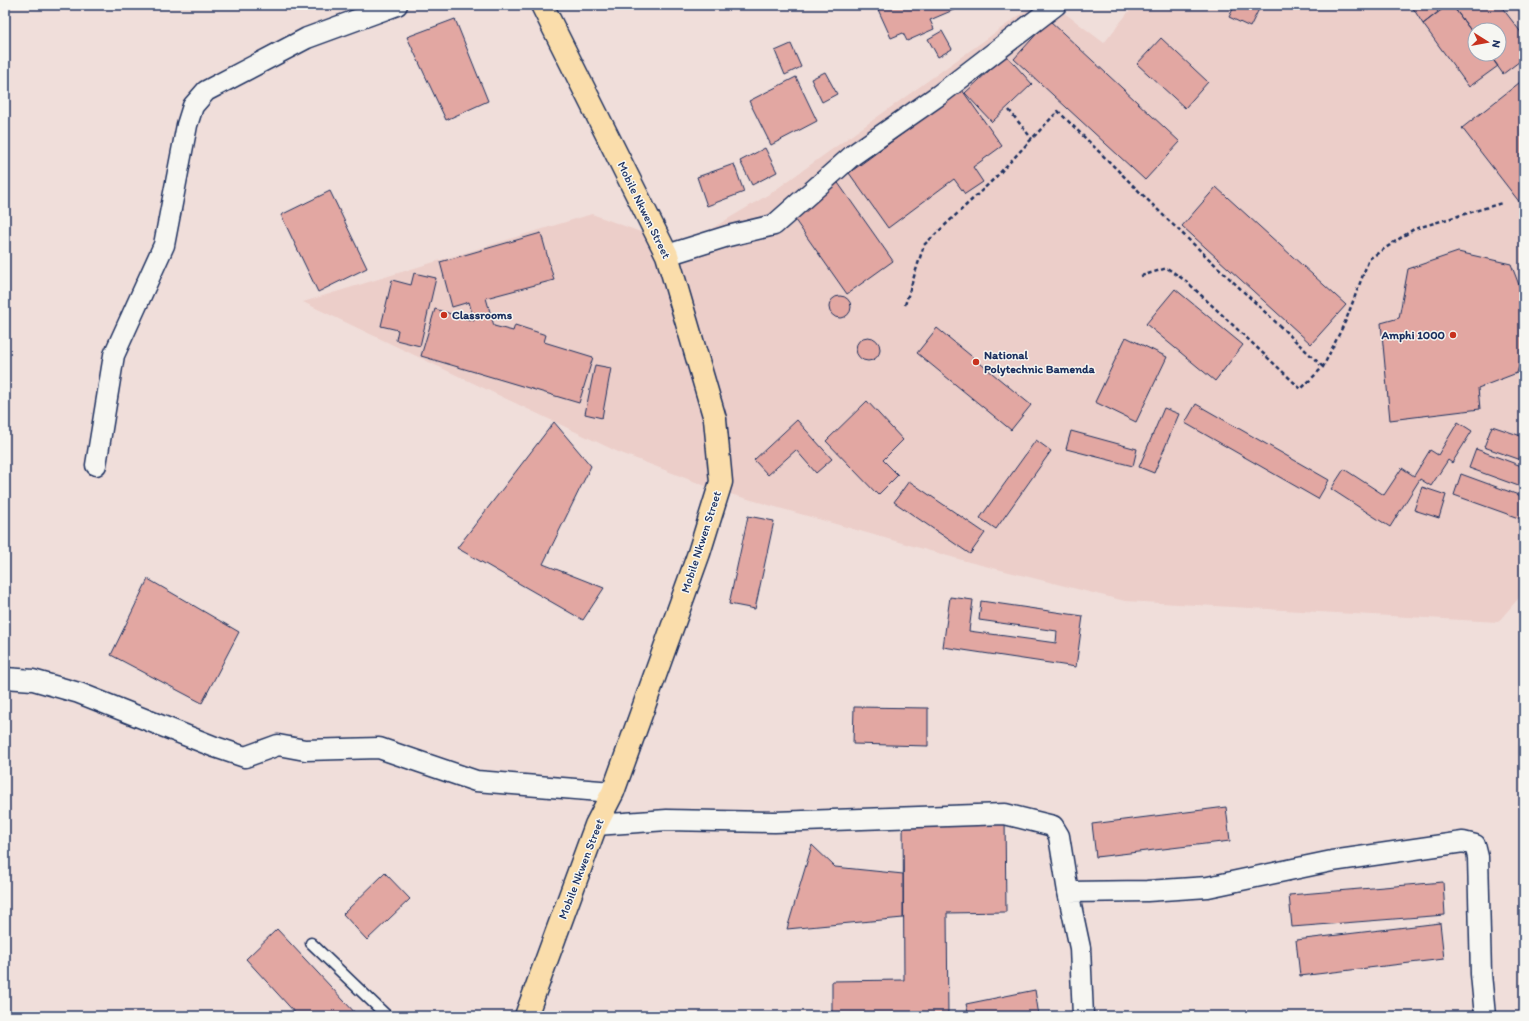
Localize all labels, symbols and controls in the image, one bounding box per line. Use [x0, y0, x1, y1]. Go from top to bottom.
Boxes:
north arrow [1467, 22, 1507, 62]
text: N [1489, 39, 1503, 49]
street label: Mobile Nkwen Street [614, 159, 674, 261]
place label: Classrooms [452, 308, 513, 322]
marker: Classrooms [439, 310, 449, 320]
place label: Amphi 1000 [1380, 328, 1445, 343]
marker: Amphi 1000 [1448, 330, 1458, 340]
place label: National Polytechnic Bamenda [984, 348, 1096, 377]
marker: National Polytechnic Bamenda [971, 357, 981, 367]
street label: Mobile Nkwen Street [678, 489, 724, 595]
street label: Mobile Nkwen Street [555, 817, 607, 921]

